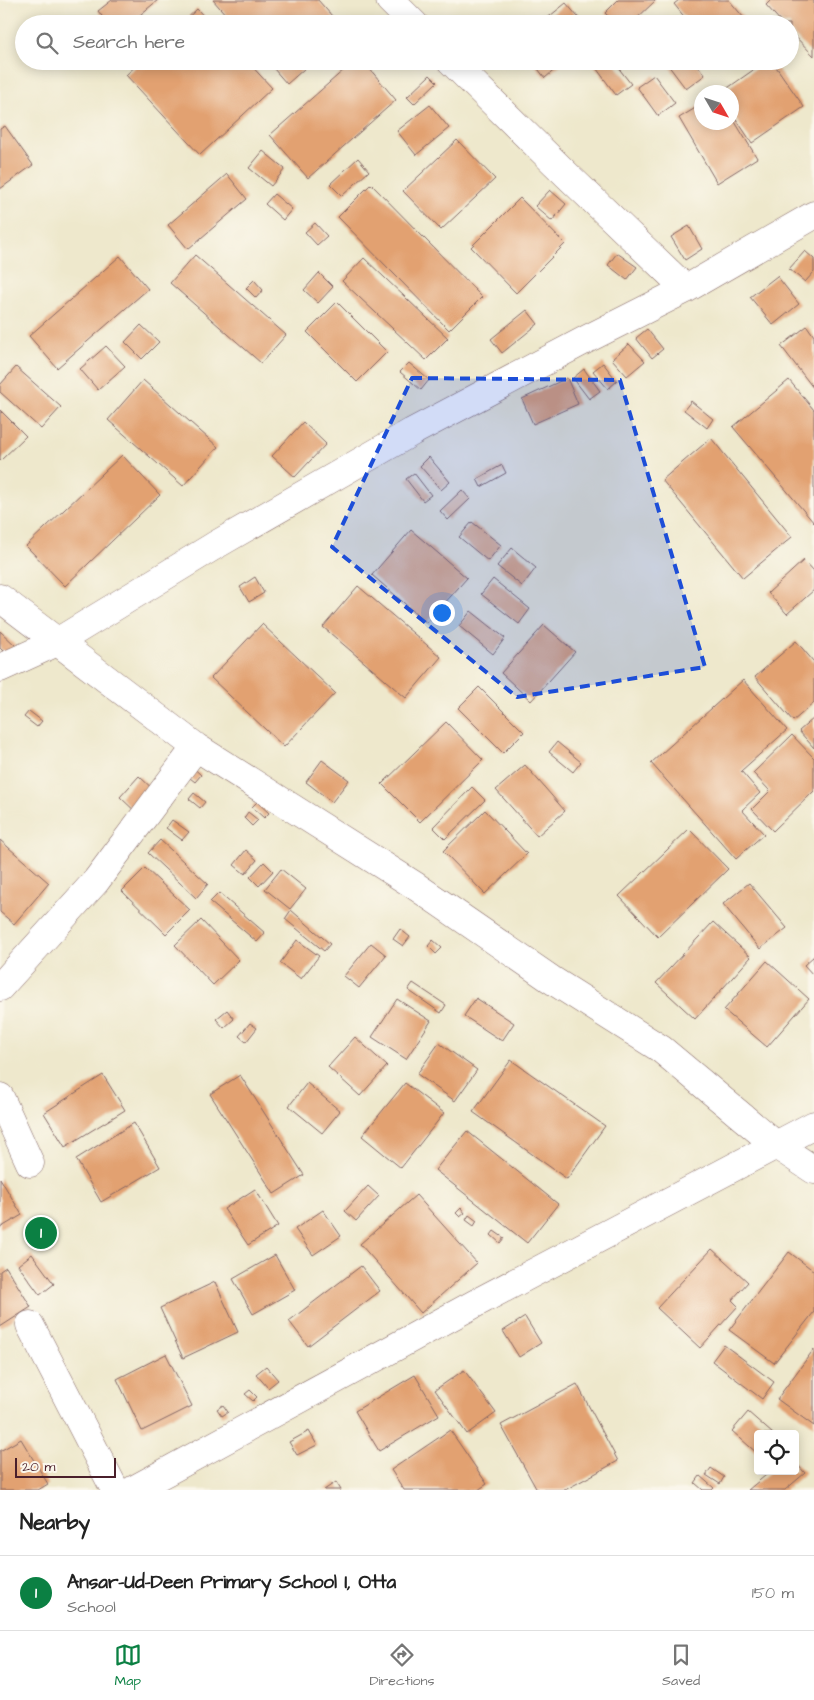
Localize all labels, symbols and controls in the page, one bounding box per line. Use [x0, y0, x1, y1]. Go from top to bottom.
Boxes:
search box [15, 15, 799, 70]
icon: search [33, 29, 61, 57]
text: Search here [73, 29, 185, 56]
north arrow [694, 85, 739, 130]
your location [429, 600, 455, 626]
pin: 1 [25, 1214, 57, 1252]
map controls [754, 1430, 799, 1475]
button: locate [754, 1430, 799, 1475]
scale bar [15, 1455, 116, 1478]
text: 20 m [22, 1457, 55, 1477]
text: Nearby [20, 1508, 90, 1537]
text: Ansar-Ud-Deen Primary School I, Otta [67, 1569, 396, 1596]
text: 1 [35, 1582, 37, 1604]
text: 150 m [752, 1582, 794, 1604]
text: School [67, 1596, 116, 1618]
tab: Map [114, 1641, 142, 1691]
tab: Directions [369, 1641, 434, 1691]
tab: Saved [662, 1641, 700, 1691]

